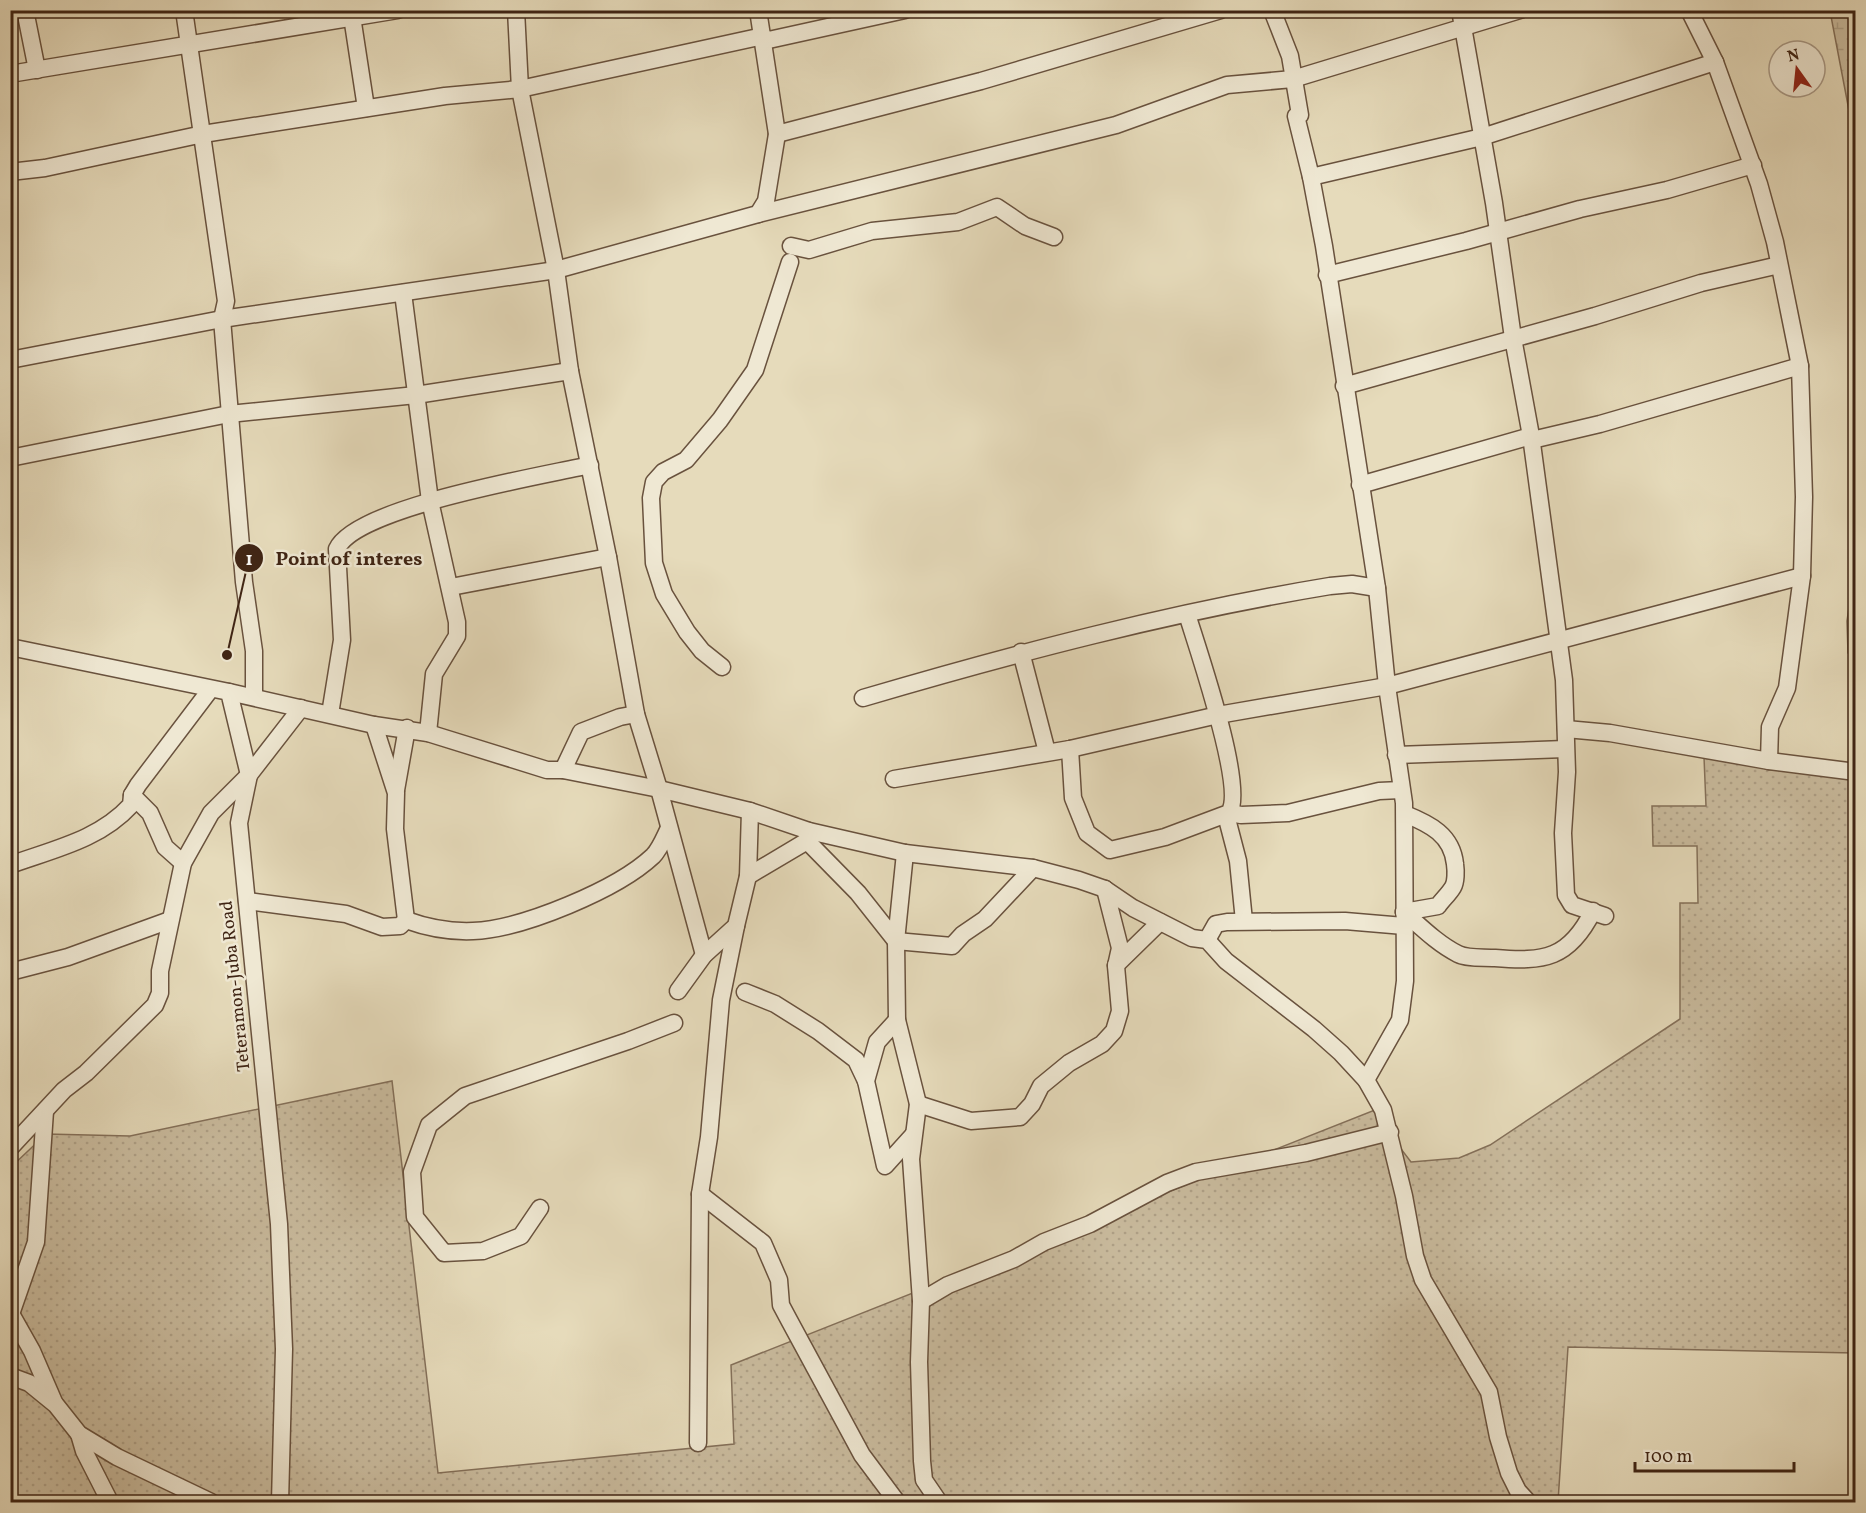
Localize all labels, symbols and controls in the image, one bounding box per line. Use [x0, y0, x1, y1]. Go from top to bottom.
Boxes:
north arrow [1767, 39, 1827, 99]
text: N [1785, 44, 1802, 69]
callout: Point of interes [234, 539, 433, 577]
text: Point of interes [276, 546, 422, 574]
text: 1 [245, 548, 253, 573]
street label: Teteramon-Juba Road [215, 899, 257, 1073]
scale bar [1635, 1435, 1794, 1473]
text: 100 m [1644, 1445, 1693, 1470]

